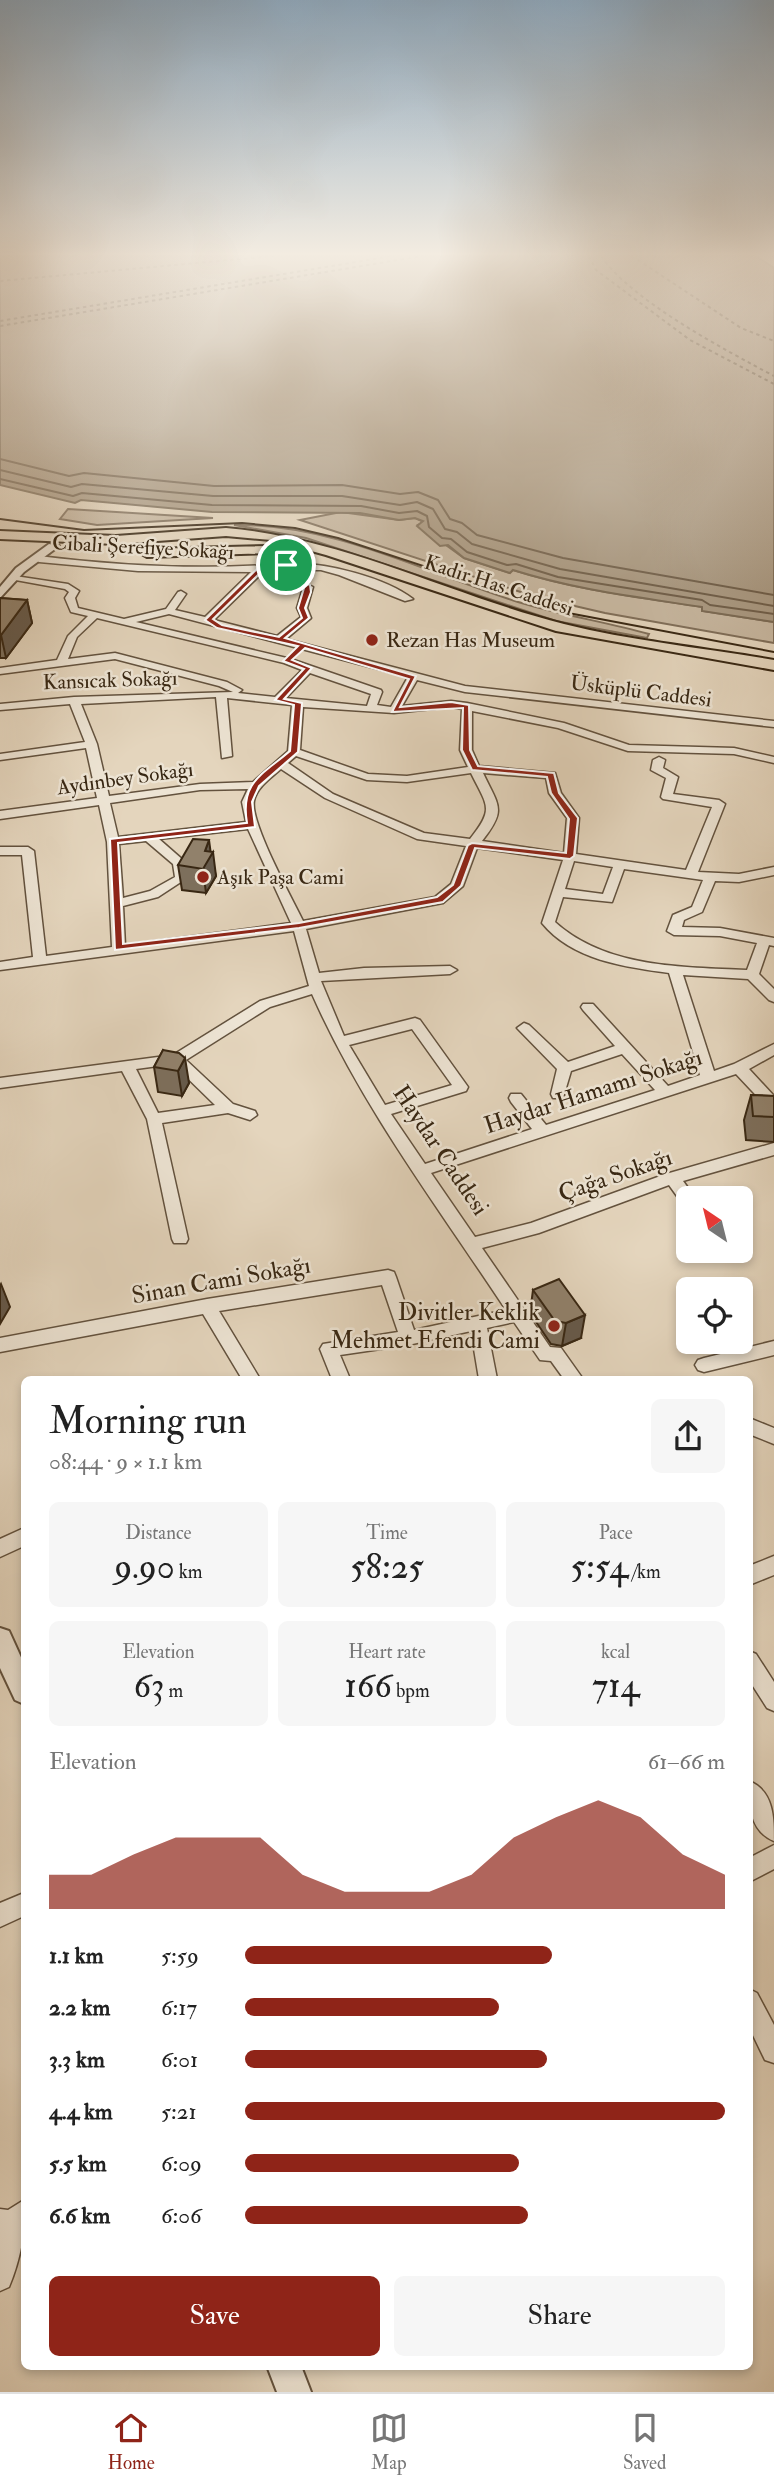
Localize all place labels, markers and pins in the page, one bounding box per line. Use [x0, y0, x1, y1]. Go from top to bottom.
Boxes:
pin [256, 535, 316, 595]
place label: Rezan Has Museum [386, 627, 555, 654]
marker: Rezan Has Museum [364, 632, 380, 648]
place label: Aşık Paşa Cami [216, 864, 344, 891]
marker: Aşık Paşa Cami [195, 869, 211, 885]
place label: Divitler Keklik Mehmet Efendi Cami [330, 1297, 540, 1356]
marker: Divitler Keklik Mehmet Efendi Cami [546, 1318, 562, 1334]

